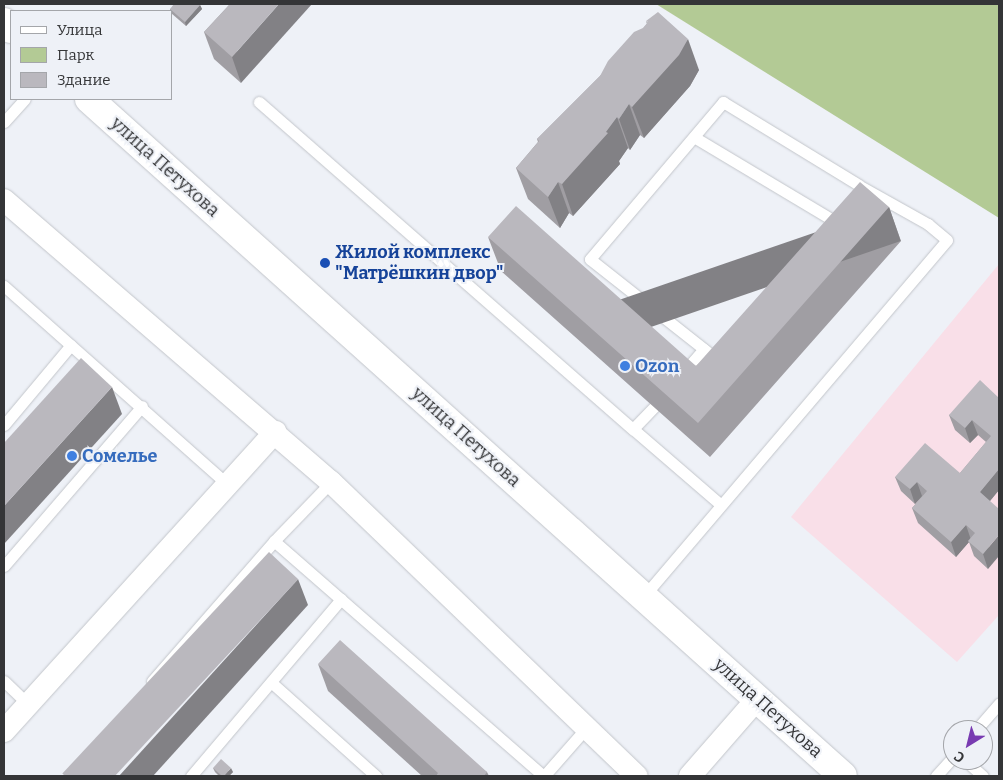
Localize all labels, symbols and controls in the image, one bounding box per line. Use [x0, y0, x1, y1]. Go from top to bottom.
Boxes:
legend [10, 10, 172, 100]
text: Улица [57, 21, 103, 39]
text: Парк [57, 46, 94, 64]
text: Здание [57, 71, 111, 89]
street label: улица Петухова [106, 113, 224, 221]
place label: Жилой комплекс "Матрёшкин двор" [335, 242, 504, 284]
marker: Жилой комплекс "Матрёшкин двор" [319, 257, 331, 269]
place label: Ozon [635, 355, 679, 377]
marker: Ozon [619, 360, 631, 372]
street label: улица Петухова [407, 383, 525, 491]
place label: Сомелье [82, 445, 157, 467]
marker: Сомелье [66, 450, 78, 462]
street label: улица Петухова [709, 654, 827, 762]
north arrow [943, 720, 993, 770]
text: С [951, 747, 968, 766]

